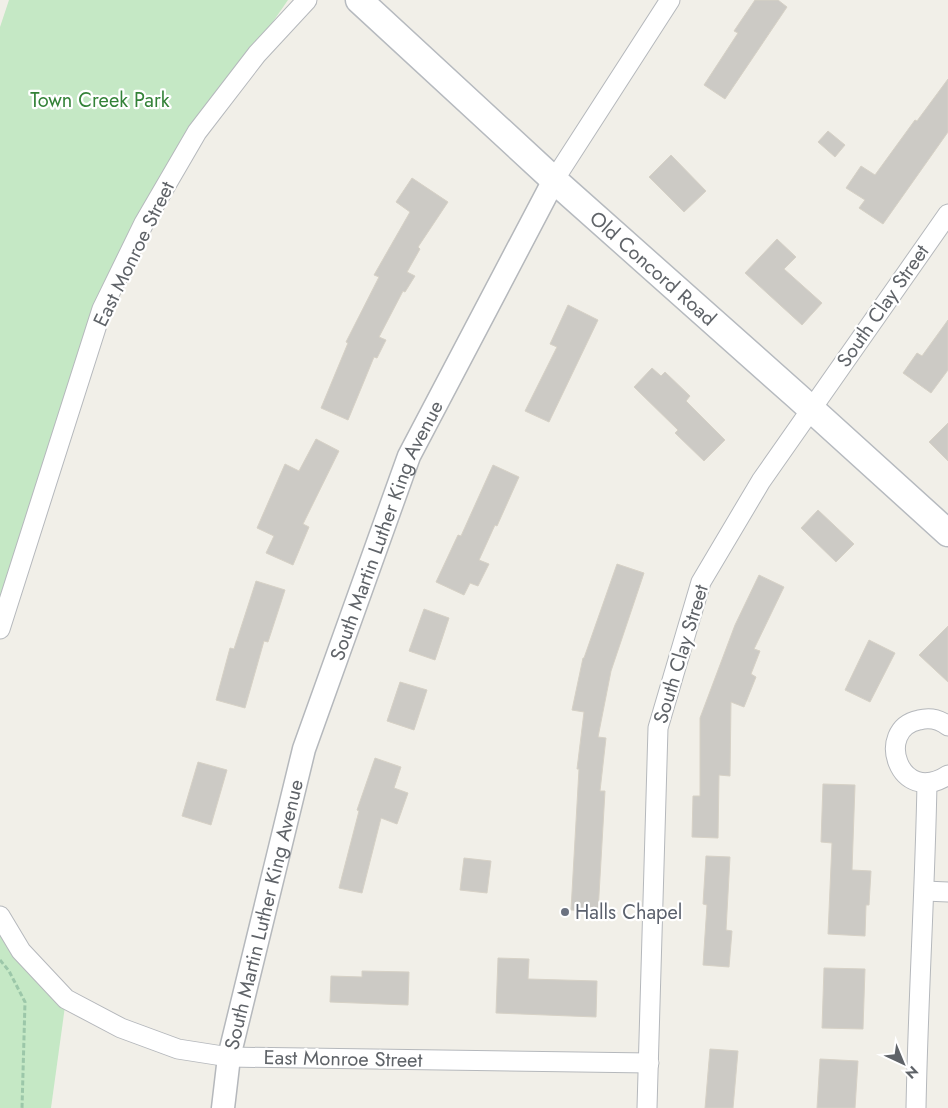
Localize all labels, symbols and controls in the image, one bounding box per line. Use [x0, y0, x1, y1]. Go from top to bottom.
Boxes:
park label: Town Creek Park [30, 86, 170, 115]
street label: East Monroe Street [86, 176, 182, 332]
street label: Old Concord Road [583, 204, 723, 332]
street label: South Clay Street [830, 239, 936, 373]
street label: South Martin Luther King Avenue [322, 395, 450, 664]
street label: South Clay Street [646, 581, 716, 727]
street label: South Martin Luther King Avenue [217, 776, 311, 1053]
place label: Halls Chapel [575, 898, 682, 927]
marker: Halls Chapel [559, 906, 571, 918]
north arrow [878, 1038, 928, 1088]
street label: East Monroe Street [263, 1043, 423, 1075]
text: N [901, 1061, 923, 1083]

